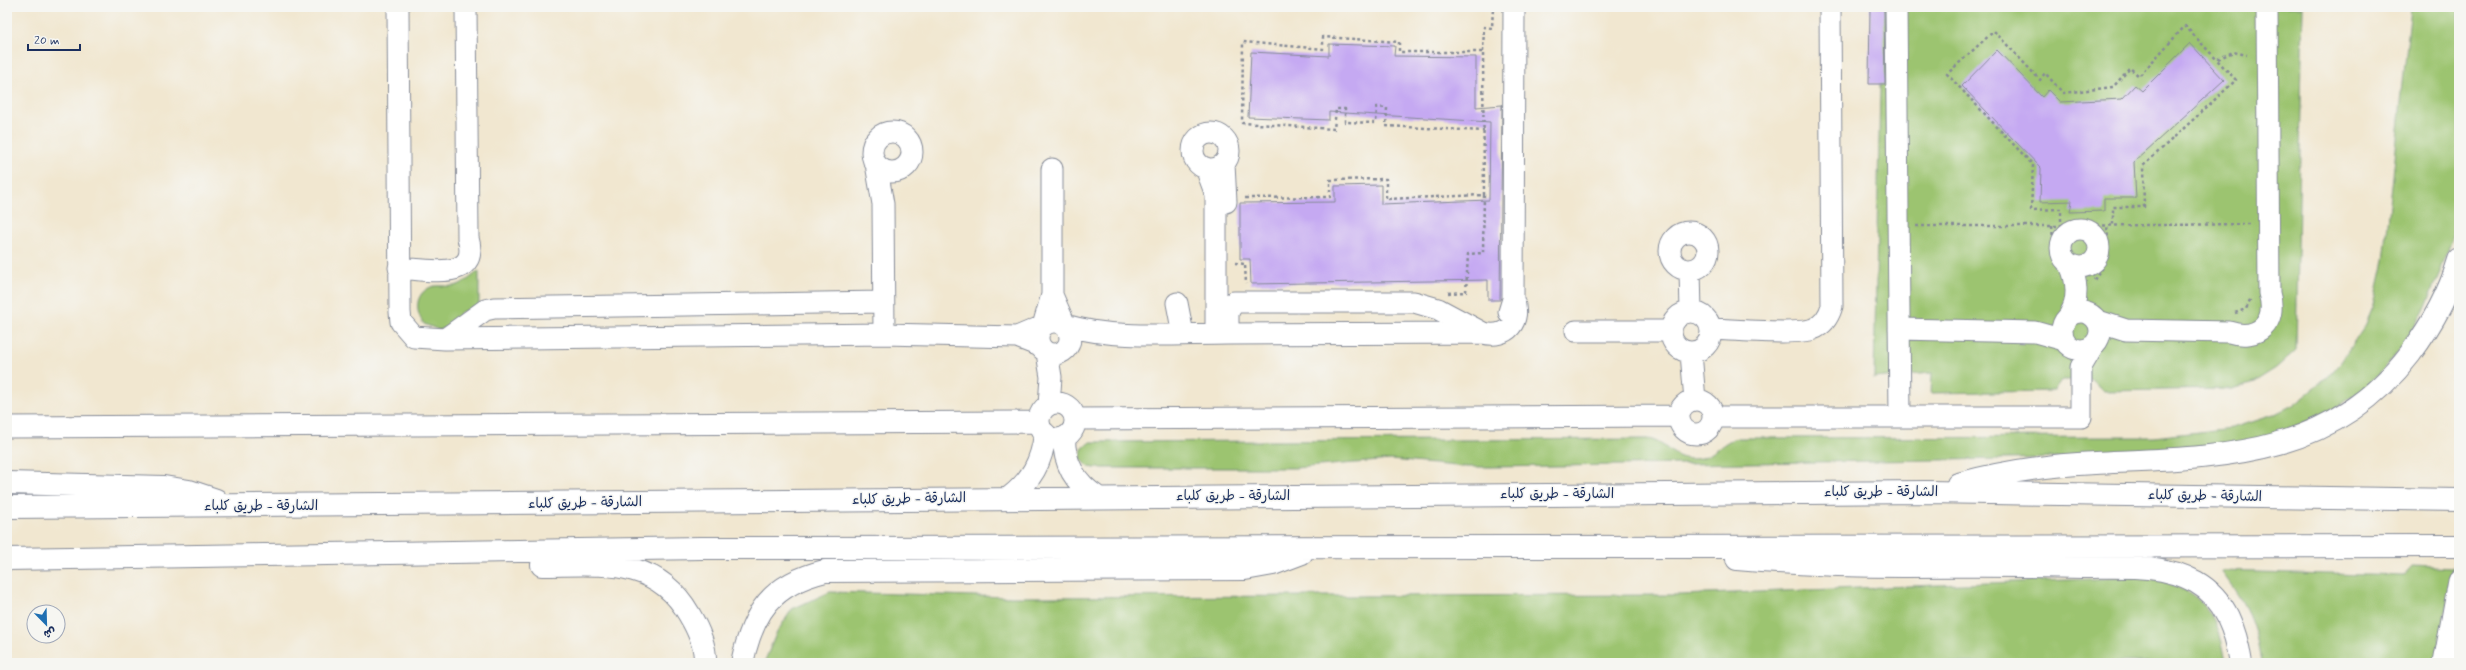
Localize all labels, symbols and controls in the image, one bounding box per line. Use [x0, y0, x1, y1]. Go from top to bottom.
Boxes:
scale bar [28, 26, 80, 52]
text: 20 m [34, 33, 60, 49]
street label: الشارقة - طريق كلباء [1824, 483, 1938, 501]
street label: الشارقة - طريق كلباء [1500, 485, 1614, 503]
street label: الشارقة - طريق كلباء [2148, 486, 2262, 506]
street label: الشارقة - طريق كلباء [1176, 487, 1290, 505]
street label: الشارقة - طريق كلباء [852, 489, 966, 509]
street label: الشارقة - طريق كلباء [528, 493, 642, 513]
street label: الشارقة - طريق كلباء [204, 497, 318, 515]
north arrow [26, 604, 66, 644]
text: ش [41, 623, 58, 641]

